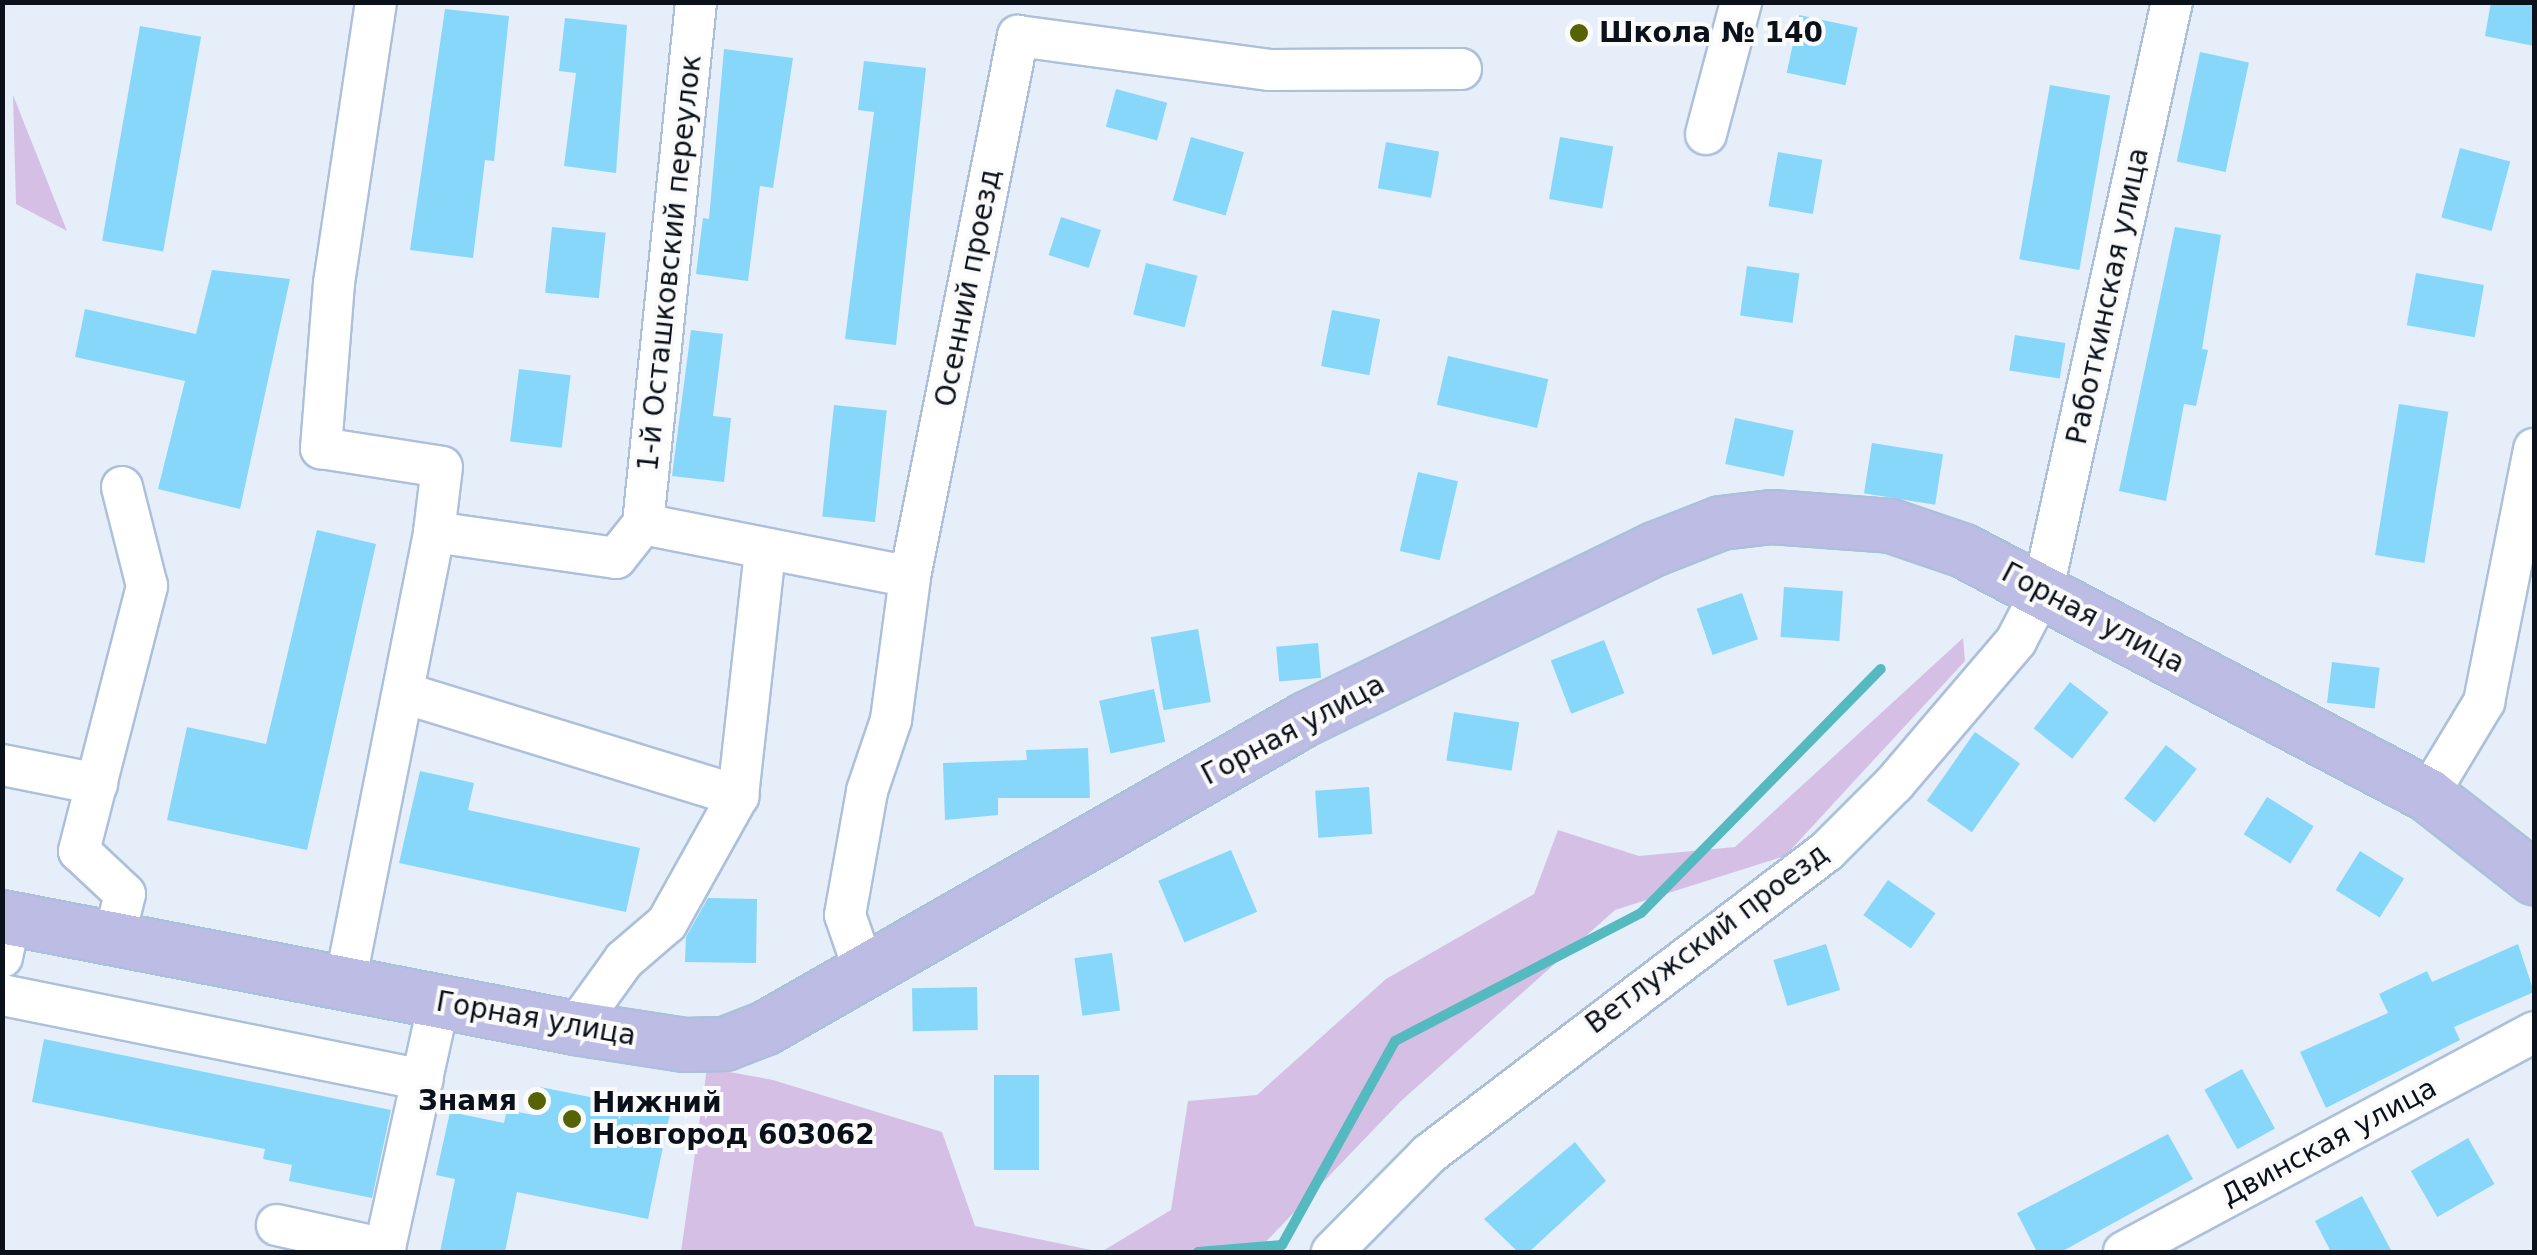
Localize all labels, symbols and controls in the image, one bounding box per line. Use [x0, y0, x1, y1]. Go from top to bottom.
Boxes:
place label: Школа № 140 [1599, 16, 1823, 50]
marker: Школа № 140 [1568, 22, 1590, 44]
street label: 1-й Осташковский переулок [631, 53, 709, 473]
street label: Работкинская улица [2060, 145, 2156, 447]
street label: Осенний проезд [928, 166, 1008, 410]
street label: Горная улица [1996, 556, 2190, 680]
street label: Горная улица [1196, 668, 1390, 792]
street label: Ветлужский проезд [1579, 837, 1835, 1041]
street label: Горная улица [434, 985, 638, 1053]
street label: Двинская улица [2216, 1071, 2442, 1213]
place label: Знамя [418, 1084, 517, 1118]
place label: Нижний Новгород 603062 [592, 1086, 875, 1152]
marker: Знамя [526, 1090, 548, 1112]
marker: Нижний Новгород 603062 [561, 1108, 583, 1130]

